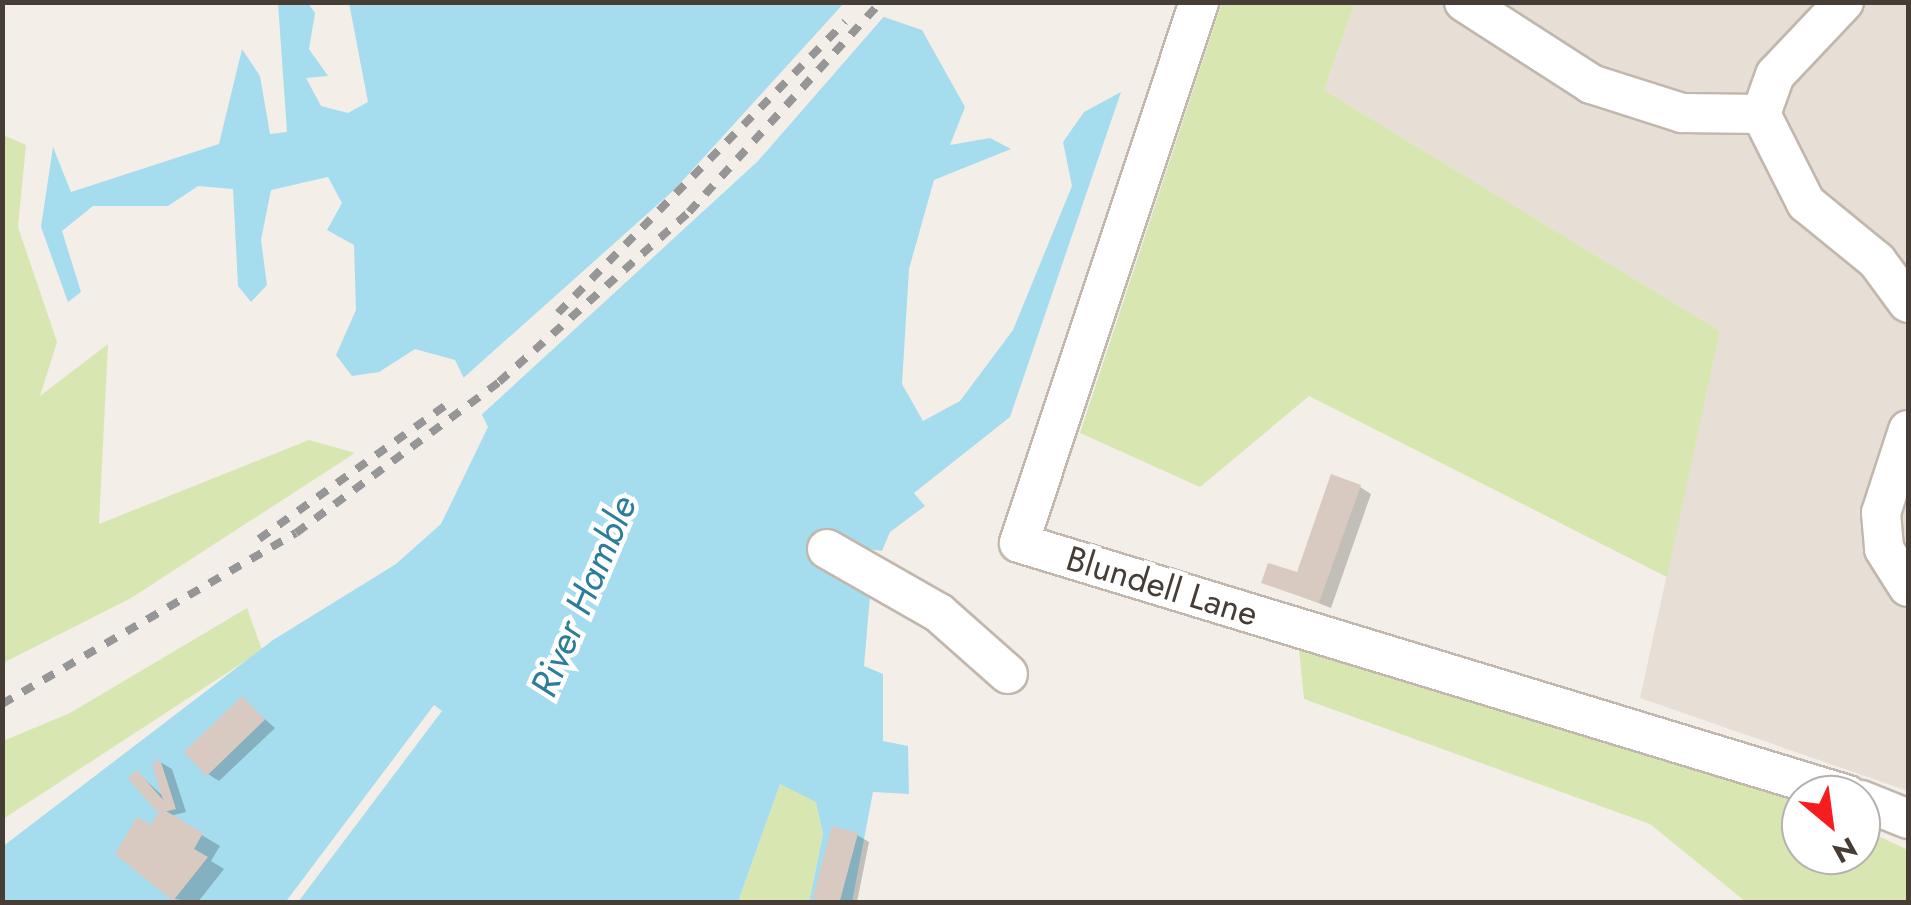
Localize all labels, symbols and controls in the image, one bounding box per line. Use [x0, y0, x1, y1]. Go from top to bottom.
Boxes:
water label: River Hamble [520, 489, 646, 703]
street label: Blundell Lane [1061, 537, 1263, 635]
north arrow [1781, 775, 1881, 875]
text: N [1825, 827, 1864, 873]

